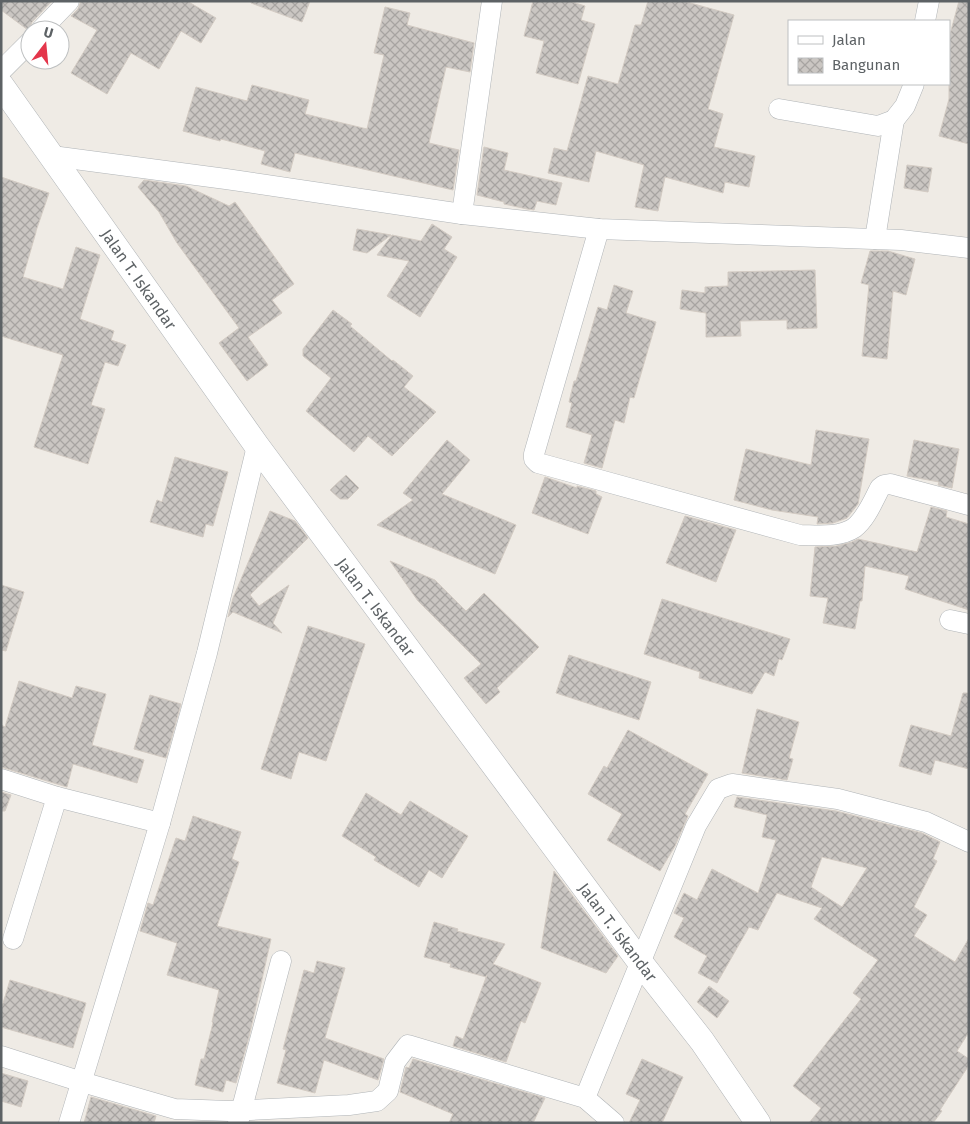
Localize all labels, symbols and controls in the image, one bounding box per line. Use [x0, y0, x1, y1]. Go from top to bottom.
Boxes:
north arrow [20, 20, 70, 70]
legend [788, 20, 950, 85]
text: U [42, 24, 55, 42]
text: Jalan [832, 31, 866, 49]
text: Bangunan [832, 56, 900, 74]
street label: Jalan T. Iskandar [97, 225, 181, 334]
street label: Jalan T. Iskandar [332, 554, 419, 661]
street label: Jalan T. Iskandar [574, 879, 661, 986]

